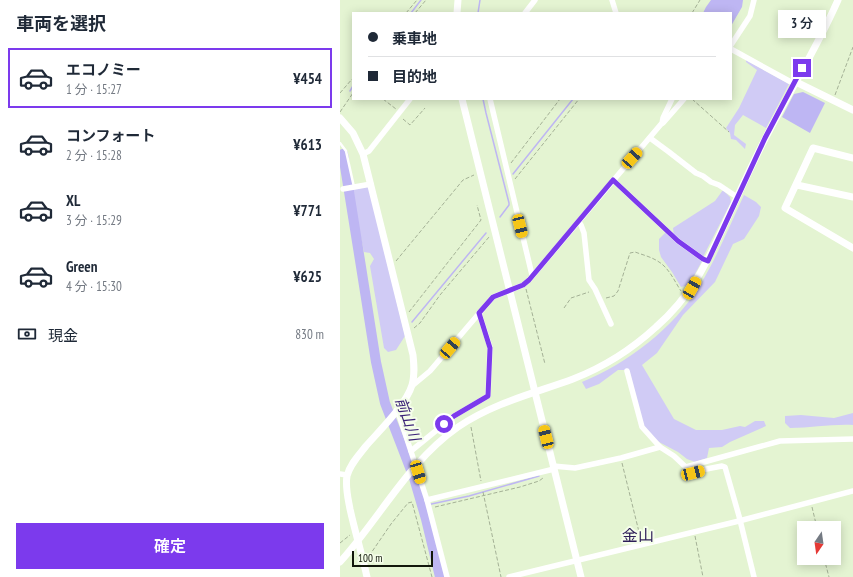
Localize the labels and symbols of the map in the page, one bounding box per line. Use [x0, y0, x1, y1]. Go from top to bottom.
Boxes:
callout: 3 分 [778, 10, 826, 38]
route end [793, 59, 811, 77]
car [620, 145, 644, 171]
car [511, 213, 529, 239]
car [681, 275, 703, 301]
car [438, 335, 462, 361]
water label: 前山川 [391, 395, 425, 445]
route start [435, 415, 453, 433]
car [537, 424, 555, 450]
car [409, 459, 427, 485]
car [680, 464, 706, 482]
north arrow [797, 521, 841, 565]
district label: 金山 [622, 525, 654, 545]
scale bar [352, 549, 433, 568]

